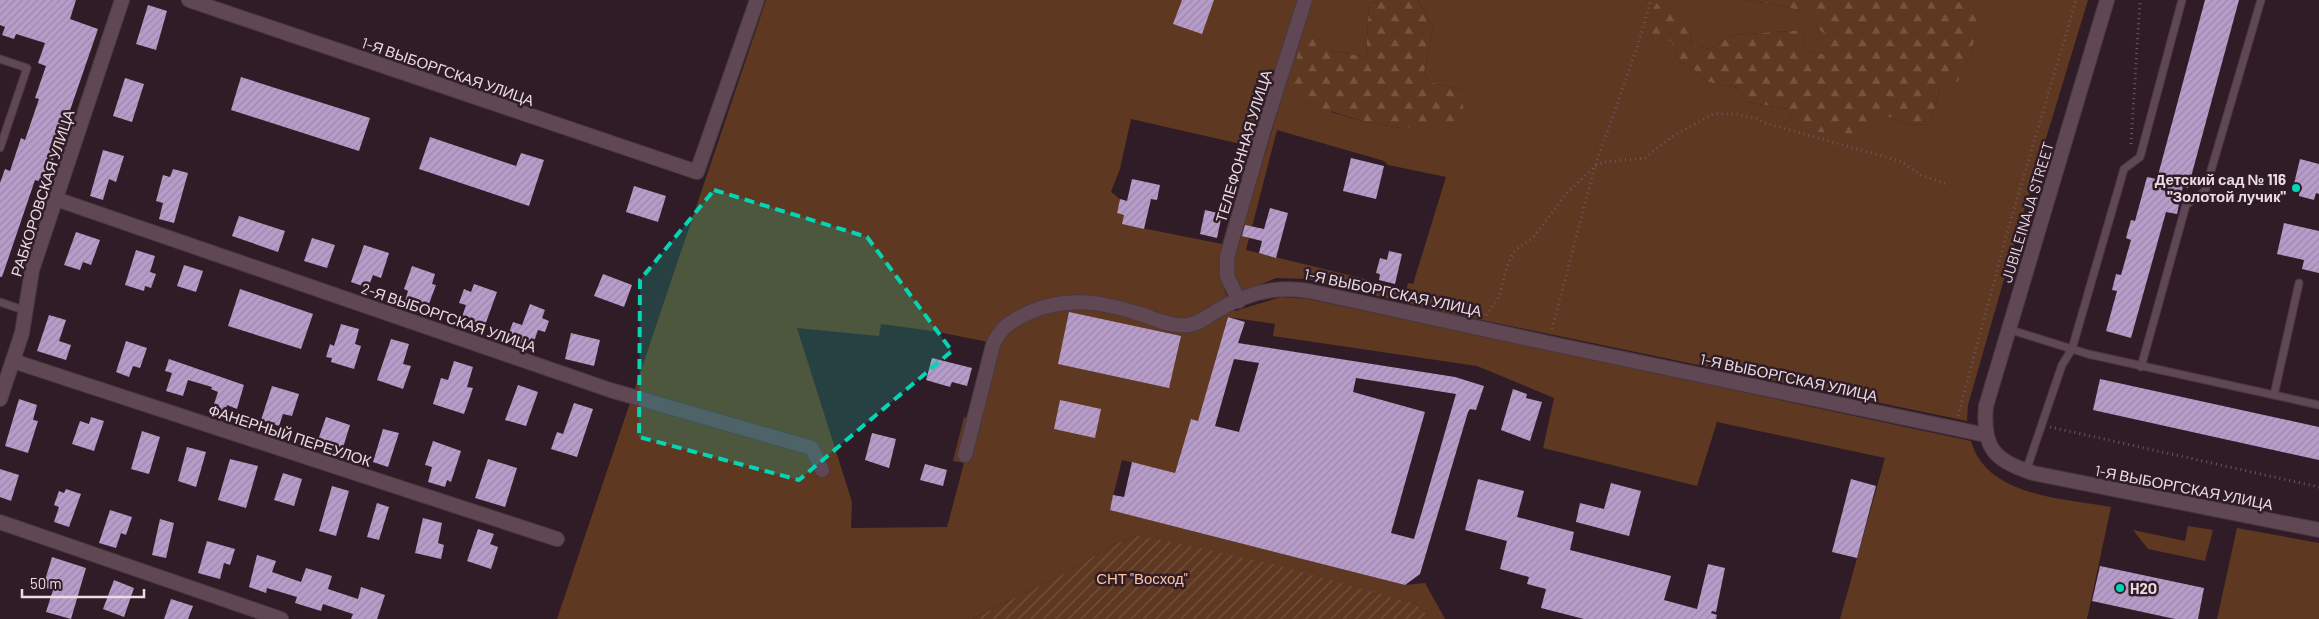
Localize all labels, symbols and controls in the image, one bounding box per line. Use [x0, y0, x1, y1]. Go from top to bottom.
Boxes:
street label: 1-Я ВЫБОРГСКАЯ УЛИЦА [359, 33, 537, 109]
street label: ТЕЛЕФОННАЯ УЛИЦА [1211, 68, 1275, 224]
street label: РАБКОРОВСКАЯ УЛИЦА [7, 107, 77, 279]
street label: JUBILEINAJA STREET [1997, 139, 2057, 285]
place label: Детский сад № 116 "Золотой лучик" [2155, 170, 2287, 205]
marker: Детский сад № 116 "Золотой лучик" [2290, 182, 2302, 194]
street label: 1-Я ВЫБОРГСКАЯ УЛИЦА [1302, 264, 1484, 320]
street label: 2-Я ВЫБОРГСКАЯ УЛИЦА [359, 279, 539, 355]
street label: 1-Я ВЫБОРГСКАЯ УЛИЦА [1698, 349, 1880, 405]
street label: ФАНЕРНЫЙ ПЕРЕУЛОК [206, 400, 374, 470]
street label: 1-Я ВЫБОРГСКАЯ УЛИЦА [2093, 461, 2275, 513]
scale bar [22, 566, 145, 598]
park label: СНТ "Восход" [1096, 569, 1188, 587]
text: 50 m [30, 574, 62, 592]
place label: H2O [2130, 579, 2157, 597]
marker: H2O [2114, 582, 2126, 594]

